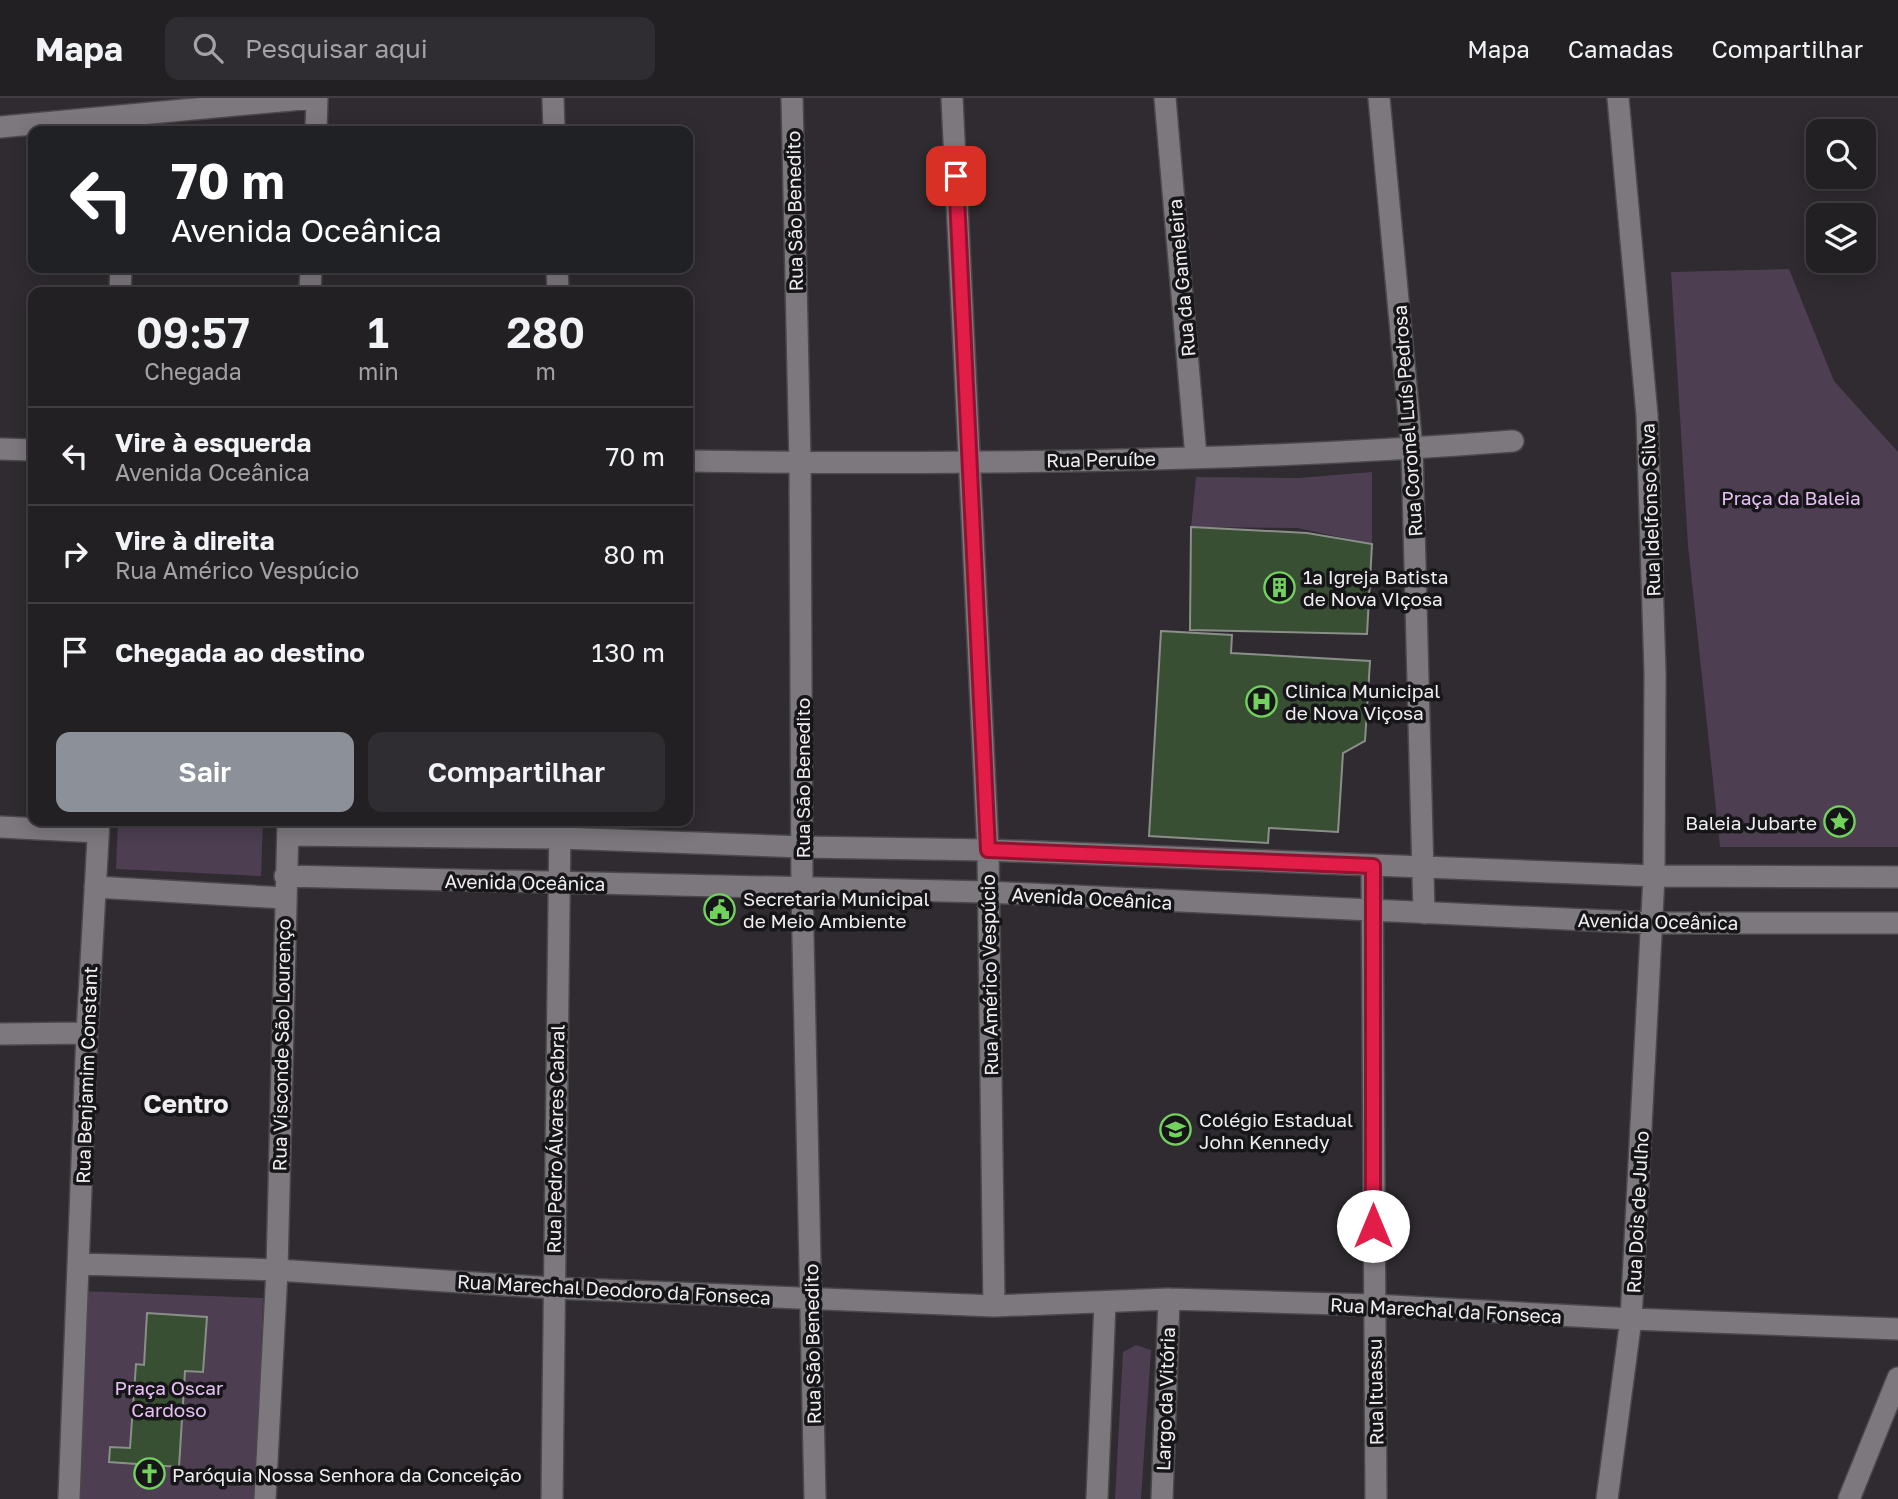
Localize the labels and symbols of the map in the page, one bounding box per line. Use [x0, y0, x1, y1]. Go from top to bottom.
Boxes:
street label: Rua São Benedito [781, 130, 807, 292]
pin [926, 146, 986, 206]
street label: Rua da Gameleira [1163, 198, 1199, 358]
street label: Rua Coronel Luís Pedrosa [1387, 304, 1427, 538]
street label: Rua Idelfonso Silva [1635, 423, 1665, 597]
street label: Rua Peruíbe [1046, 447, 1156, 471]
park label: Praça da Baleia [1721, 486, 1861, 509]
place label: 1ª Igreja Batista de Nova VIçosa [1303, 565, 1449, 610]
building icon: 1ª Igreja Batista de Nova VIçosa [1263, 570, 1297, 604]
place label: Clinica Municipal de Nova Viçosa [1285, 679, 1440, 724]
hospital icon: Clinica Municipal de Nova Viçosa [1245, 684, 1279, 718]
street label: Rua São Benedito [791, 698, 814, 858]
place icon: Baleia Jubarte [1823, 805, 1857, 839]
place label: Baleia Jubarte [1685, 811, 1817, 834]
street label: Avenida Oceânica [444, 869, 606, 895]
street label: Rua Américo Vespúcio [976, 874, 1002, 1076]
street label: Avenida Oceânica [1011, 882, 1173, 914]
place label: Secretaria Municipal de Meio Ambiente [743, 887, 930, 932]
public building icon: Secretaria Municipal de Meio Ambiente [703, 892, 737, 926]
street label: Avenida Oceânica [1577, 908, 1739, 934]
street label: Rua Visconde São Lourenço [267, 919, 295, 1171]
street label: Rua Benjamim Constant [71, 966, 101, 1184]
street label: Rua Pedro Álvares Cabral [542, 1024, 568, 1254]
district label: Centro [143, 1088, 229, 1119]
place label: Colégio Estadual John Kennedy [1199, 1108, 1353, 1153]
school or university icon: Colégio Estadual John Kennedy [1159, 1113, 1193, 1147]
street label: Rua Dois de Julho [1621, 1130, 1653, 1294]
position arrow [1336, 1189, 1410, 1263]
street label: Rua São Benedito [799, 1263, 825, 1425]
street label: Rua Marechal Deodoro da Fonseca [457, 1269, 771, 1309]
street label: Rua Marechal da Fonseca [1330, 1292, 1562, 1328]
street label: Largo da Vitória [1151, 1327, 1179, 1471]
street label: Rua Ituassu [1363, 1338, 1387, 1446]
park label: Praça Oscar Cardoso [115, 1376, 224, 1421]
church icon: Paróquia Nossa Senhora da Conceição [132, 1457, 166, 1491]
place label: Paróquia Nossa Senhora da Conceição [172, 1463, 522, 1486]

